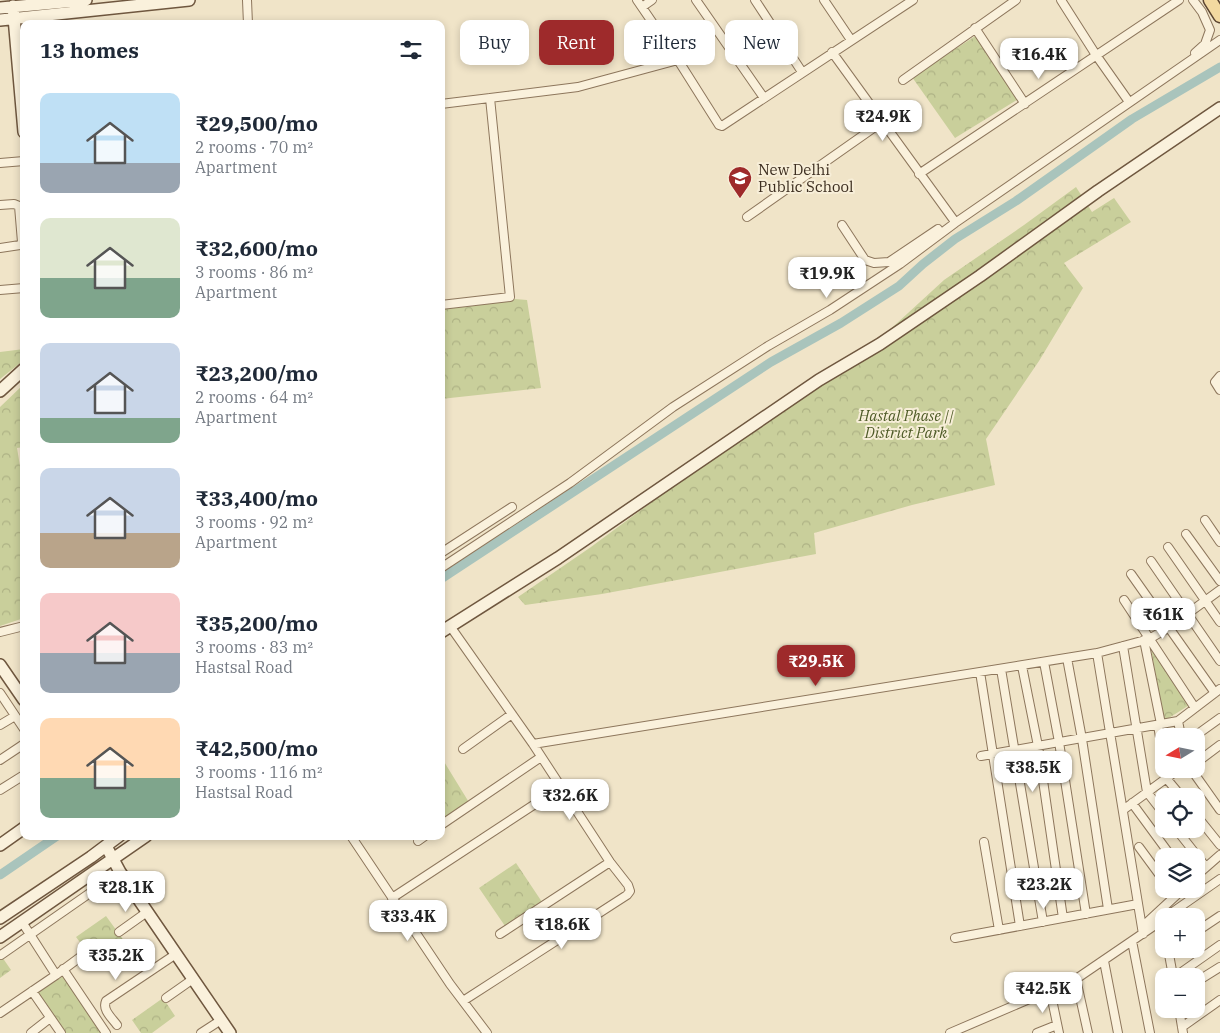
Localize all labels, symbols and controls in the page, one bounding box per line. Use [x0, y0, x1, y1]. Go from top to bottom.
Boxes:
chip: Buy [460, 20, 529, 65]
chip: Rent [539, 20, 614, 65]
chip: Filters [624, 20, 715, 65]
chip: New [725, 20, 798, 65]
text: 13 homes [40, 36, 139, 64]
icon: filters [397, 36, 425, 64]
pin: ₹16.4K [998, 38, 1080, 80]
text: ₹16.4K [1011, 44, 1067, 64]
pin: ₹24.9K [842, 100, 924, 142]
text: ₹24.9K [855, 106, 911, 126]
text: ₹29,500/mo [195, 109, 318, 137]
icon: home [80, 113, 140, 173]
text: 2 rooms · 70 m² [195, 137, 313, 157]
text: Apartment [195, 157, 277, 177]
place label: New Delhi Public School [758, 160, 854, 196]
school or university icon: New Delhi Public School [727, 165, 753, 199]
text: ₹32,600/mo [195, 234, 318, 262]
icon: home [80, 238, 140, 298]
pin: ₹19.9K [786, 256, 868, 299]
text: 3 rooms · 86 m² [195, 262, 313, 282]
text: ₹19.9K [799, 263, 855, 283]
text: Apartment [195, 282, 277, 302]
text: ₹23,200/mo [195, 359, 318, 387]
icon: home [80, 363, 140, 423]
text: 2 rooms · 64 m² [195, 387, 313, 407]
park label: Hastal Phase || District Park [857, 406, 954, 442]
text: Apartment [195, 407, 277, 427]
text: ₹33,400/mo [195, 484, 318, 512]
icon: home [80, 488, 140, 548]
text: 3 rooms · 92 m² [195, 512, 313, 532]
text: Apartment [195, 532, 277, 552]
pin: ₹61K [1133, 598, 1193, 640]
text: ₹61K [1142, 604, 1184, 624]
text: ₹35,200/mo [195, 609, 318, 637]
icon: home [80, 613, 140, 673]
text: 3 rooms · 83 m² [195, 637, 313, 657]
pin: ₹29.5K [775, 644, 857, 687]
text: ₹29.5K [788, 651, 844, 671]
text: Hastsal Road [195, 657, 293, 677]
north arrow [1155, 728, 1205, 778]
map controls [1155, 728, 1205, 1018]
text: ₹42,500/mo [195, 734, 318, 762]
icon: home [80, 738, 140, 798]
pin: ₹38.5K [992, 750, 1074, 793]
text: ₹38.5K [1005, 757, 1061, 777]
text: 3 rooms · 116 m² [195, 762, 323, 782]
pin: ₹32.6K [529, 778, 611, 821]
text: Hastsal Road [195, 782, 293, 802]
text: ₹32.6K [542, 785, 598, 805]
button: locate [1155, 788, 1205, 838]
button: layers [1155, 848, 1205, 898]
pin: ₹23.2K [1003, 868, 1085, 910]
pin: ₹28.1K [85, 870, 167, 913]
text: ₹23.2K [1016, 874, 1072, 894]
text: ₹28.1K [98, 877, 154, 897]
pin: ₹33.4K [367, 900, 449, 942]
text: ₹33.4K [380, 906, 436, 926]
pin: ₹18.6K [521, 908, 603, 950]
button: + [1155, 908, 1205, 958]
text: ₹18.6K [534, 914, 590, 934]
pin: ₹35.2K [75, 938, 157, 981]
text: ₹35.2K [88, 945, 144, 965]
button: − [1155, 968, 1205, 1018]
pin: ₹42.5K [1002, 972, 1084, 1014]
text: ₹42.5K [1015, 978, 1071, 998]

